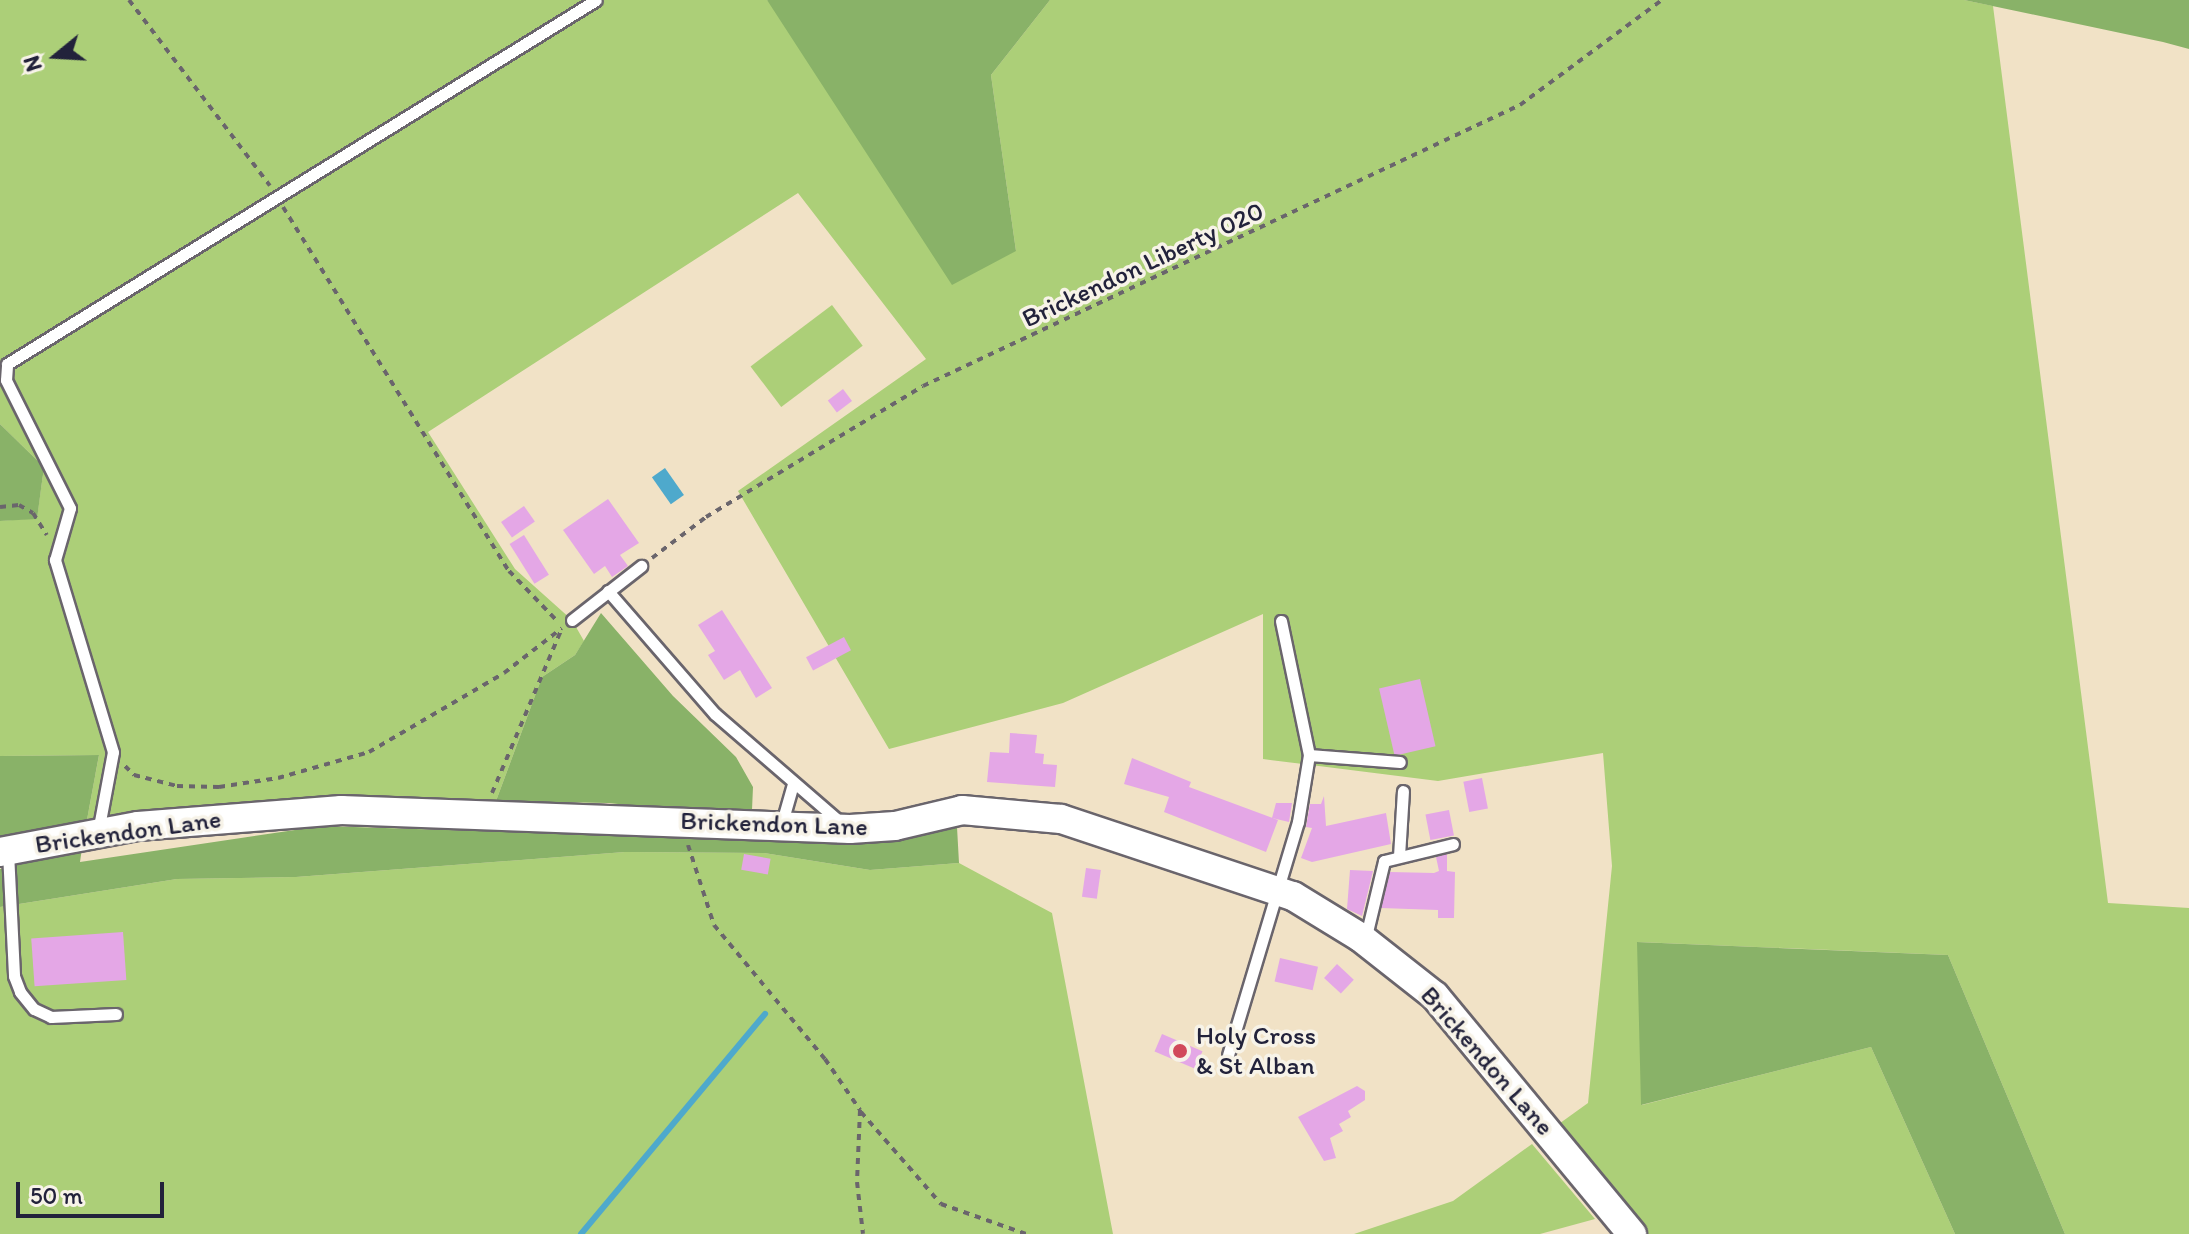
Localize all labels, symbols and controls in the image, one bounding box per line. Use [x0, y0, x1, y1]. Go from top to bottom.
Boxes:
north arrow [16, 16, 96, 96]
text: N [18, 52, 48, 75]
street label: Brickendon Liberty 020 [1017, 195, 1269, 335]
street label: Brickendon Lane [33, 804, 223, 860]
street label: Brickendon Lane [680, 805, 868, 843]
street label: Brickendon Lane [1414, 980, 1560, 1142]
place label: Holy Cross & St Alban [1196, 1020, 1316, 1082]
marker: Holy Cross & St Alban [1171, 1042, 1189, 1060]
scale bar [20, 1166, 168, 1216]
text: 50 m [30, 1181, 83, 1210]

